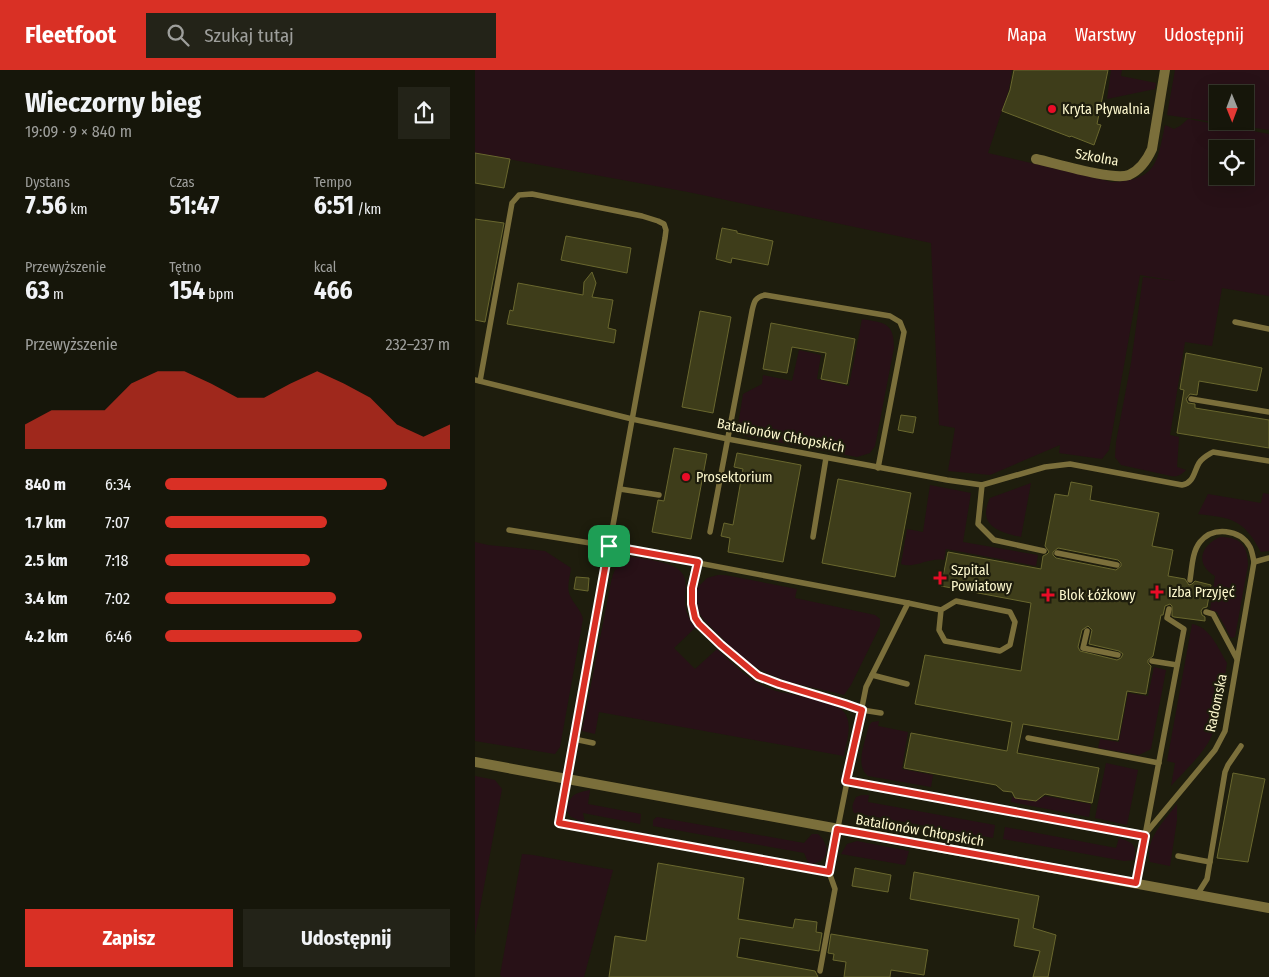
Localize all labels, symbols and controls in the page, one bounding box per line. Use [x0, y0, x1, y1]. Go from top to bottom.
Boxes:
search box [146, 13, 496, 58]
text: Fleetfoot [25, 21, 116, 49]
icon: search [164, 21, 192, 49]
text: Szukaj tutaj [204, 24, 294, 47]
text: Mapa [1007, 24, 1047, 46]
text: Warstwy [1075, 24, 1136, 46]
text: Udostępnij [1164, 24, 1244, 46]
north arrow [1209, 85, 1254, 130]
map controls [1209, 85, 1254, 185]
text: Wieczorny bieg [25, 86, 201, 119]
button: share [398, 87, 450, 139]
place label: Kryta Pływalnia [1062, 101, 1150, 118]
marker: Kryta Pływalnia [1046, 103, 1058, 115]
text: 19:09 · 9 × 840 m [25, 122, 132, 141]
button: locate [1209, 140, 1254, 185]
street label: Szkolna [1074, 145, 1120, 170]
text: Dystans [25, 174, 70, 191]
text: Czas [169, 174, 195, 191]
text: Tempo [314, 174, 352, 191]
text: 7.56 [25, 191, 67, 221]
text: 51:47 [169, 191, 219, 221]
text: 6:51 [314, 191, 354, 221]
text: km [67, 201, 88, 218]
text: /km [354, 201, 381, 218]
text: Przewyższenie [25, 259, 106, 276]
text: Tętno [169, 259, 201, 276]
text: kcal [314, 259, 336, 276]
text: 63 [25, 276, 50, 306]
text: 154 [169, 276, 205, 306]
text: 466 [314, 276, 353, 306]
text: m [50, 286, 64, 303]
text: bpm [205, 286, 234, 303]
text: Przewyższenie [25, 335, 118, 354]
text: 232–237 m [386, 335, 450, 354]
street label: Batalionów Chłopskich [715, 415, 846, 456]
place label: Prosektorium [696, 469, 773, 486]
marker: Prosektorium [680, 471, 692, 483]
text: 840 m [25, 475, 66, 494]
text: 6:34 [105, 475, 131, 494]
text: 1.7 km [25, 513, 66, 532]
text: 7:07 [105, 513, 129, 532]
pin [588, 525, 630, 567]
icon: arrive [595, 532, 623, 560]
text: 2.5 km [25, 551, 68, 570]
text: 7:18 [105, 551, 128, 570]
place label: Szpital Powiatowy [951, 562, 1013, 595]
marker: Szpital Powiatowy [933, 571, 947, 585]
place label: Izba Przyjęć [1168, 584, 1235, 601]
marker: Izba Przyjęć [1150, 585, 1164, 599]
place label: Blok Łóżkowy [1059, 587, 1136, 604]
marker: Blok Łóżkowy [1041, 588, 1055, 602]
text: 3.4 km [25, 589, 68, 608]
text: 7:02 [105, 589, 130, 608]
text: 4.2 km [25, 627, 68, 646]
text: 6:46 [105, 627, 132, 646]
street label: Radomska [1202, 672, 1231, 734]
street label: Batalionów Chłopskich [854, 811, 985, 850]
button: Zapisz [25, 909, 233, 967]
button: Udostępnij [243, 909, 450, 967]

